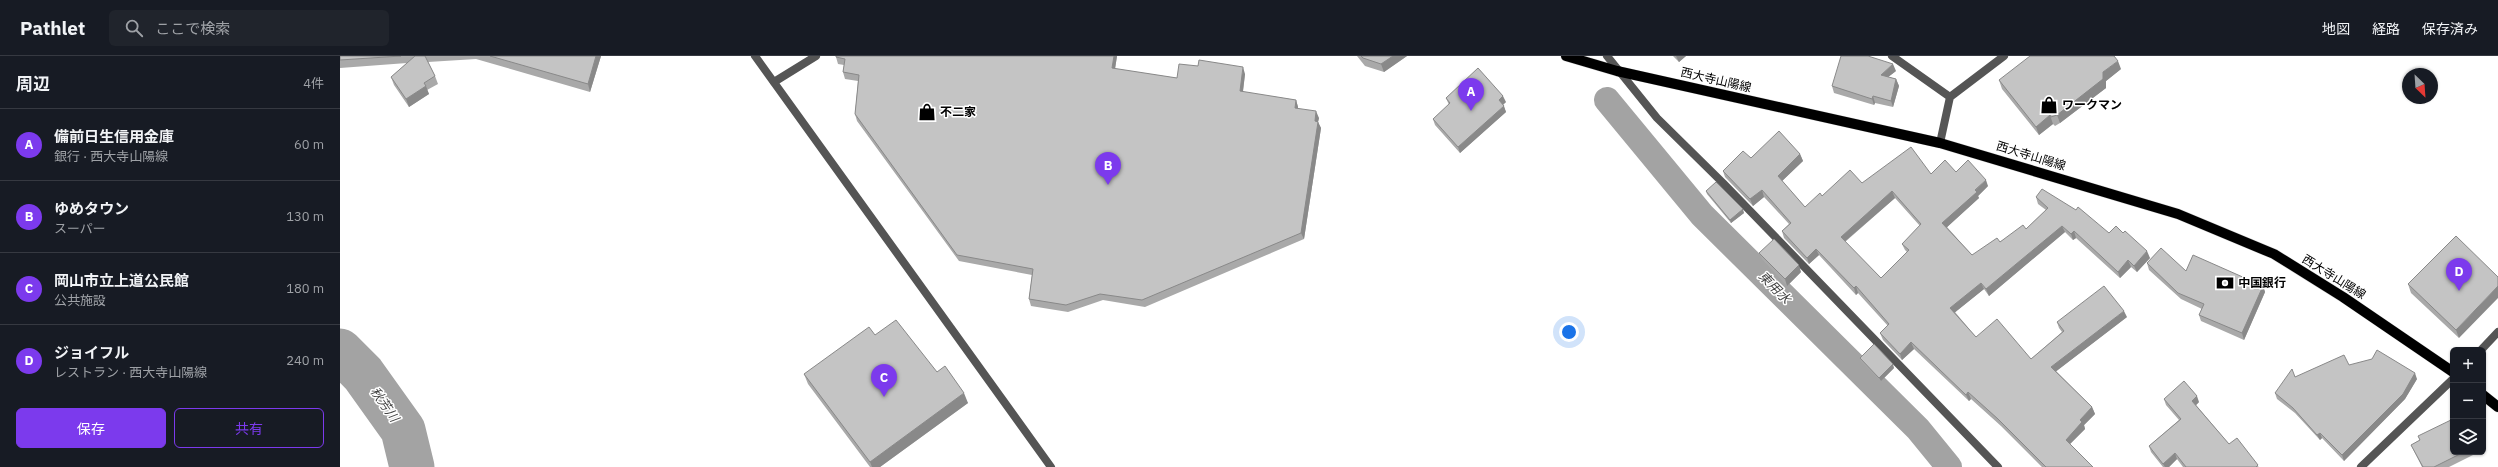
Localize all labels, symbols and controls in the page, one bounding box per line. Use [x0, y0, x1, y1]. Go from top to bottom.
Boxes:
search box [109, 10, 389, 46]
text: Pathlet [20, 16, 85, 40]
icon: search [123, 17, 145, 39]
text: ここで検索 [155, 19, 230, 38]
text: 地図 [2322, 20, 2350, 38]
text: 経路 [2372, 20, 2400, 38]
text: 保存済み [2422, 20, 2478, 38]
street label: 西大寺山陽線 [1679, 64, 1753, 95]
north arrow [2402, 68, 2438, 104]
text: 周辺 [16, 73, 50, 95]
text: 4件 [303, 75, 324, 92]
pin: A [1458, 78, 1484, 111]
shop icon: ワークマン [2039, 95, 2059, 115]
place label: ワークマン [2062, 97, 2122, 112]
shop icon: 不二家 [917, 102, 937, 122]
place label: 不二家 [940, 104, 976, 119]
text: 備前日生信用金庫 [54, 127, 174, 146]
text: A [25, 136, 33, 153]
text: 60 m [294, 136, 324, 153]
street label: 西大寺山陽線 [1995, 138, 2068, 173]
text: 銀行 · 西大寺山陽線 [54, 148, 168, 165]
pin: B [1095, 152, 1121, 185]
text: ゆめタウン [54, 199, 129, 218]
text: B [25, 208, 33, 225]
text: 130 m [286, 208, 324, 225]
text: スーパー [54, 220, 106, 237]
street label: 西大寺山陽線 [2300, 251, 2369, 302]
pin: D [2446, 258, 2472, 291]
water label: 東用水 [1755, 268, 1796, 309]
text: 岡山市立上道公民館 [54, 271, 189, 290]
bank icon: 中国銀行 [2215, 273, 2235, 293]
place label: 中国銀行 [2238, 275, 2286, 290]
text: C [25, 280, 33, 297]
text: 180 m [286, 280, 324, 297]
text: 公共施設 [54, 292, 106, 309]
your location [1559, 322, 1579, 342]
text: ジョイフル [54, 343, 129, 362]
map controls [2450, 347, 2486, 455]
button: + [2450, 347, 2486, 383]
text: D [24, 352, 34, 369]
text: 240 m [286, 352, 324, 369]
text: レストラン · 西大寺山陽線 [54, 364, 207, 381]
pin: C [871, 364, 897, 397]
water label: 秋芳川 [366, 383, 404, 427]
button: − [2450, 383, 2486, 419]
button: 保存 [16, 408, 166, 448]
button: 共有 [174, 408, 324, 448]
button: layers [2450, 419, 2486, 455]

